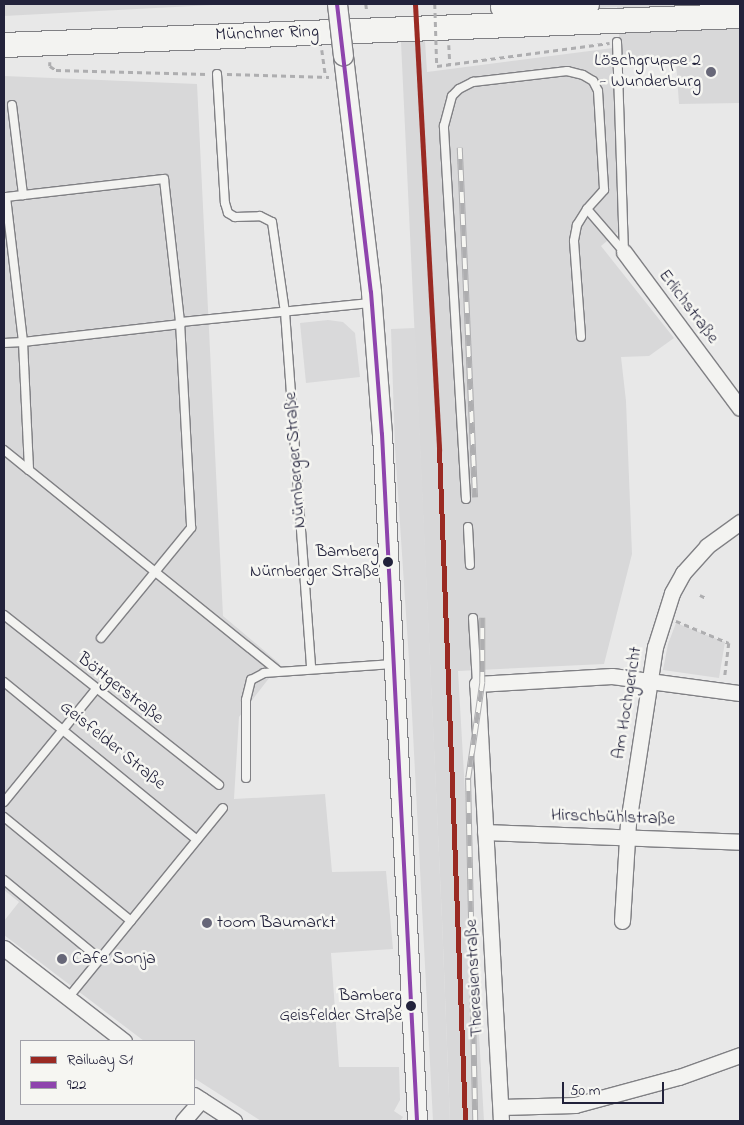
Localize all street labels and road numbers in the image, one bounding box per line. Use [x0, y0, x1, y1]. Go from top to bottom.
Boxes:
street label: Münchner Ring [215, 21, 319, 47]
street label: Erlichstraße [653, 266, 723, 348]
street label: Nürnberger Straße [280, 391, 312, 529]
street label: Am Hochgericht [608, 645, 648, 761]
street label: Böttgerstraße [73, 649, 167, 729]
street label: Geisfelder Straße [55, 697, 169, 795]
street label: Hirschbühlstraße [551, 805, 675, 831]
street label: Theresienstraße [461, 919, 489, 1037]

